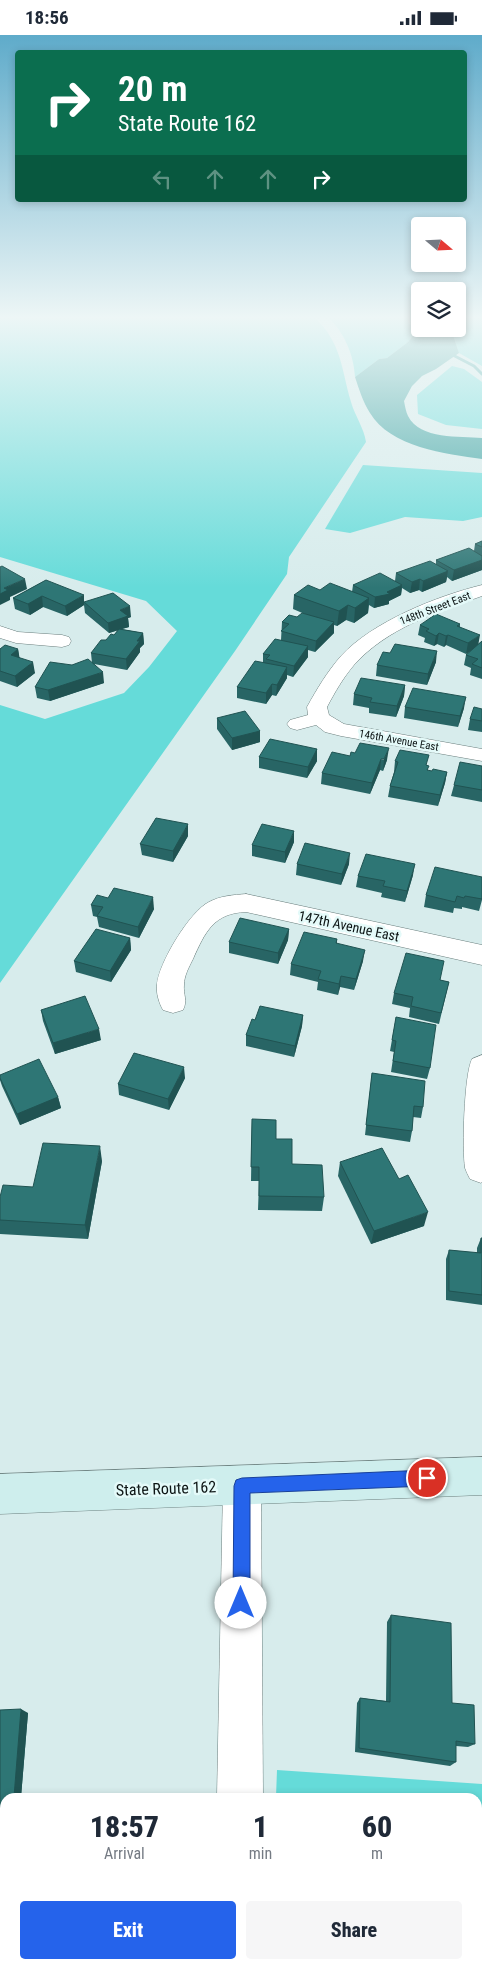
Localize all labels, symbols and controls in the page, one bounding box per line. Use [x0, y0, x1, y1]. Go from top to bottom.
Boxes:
text: 18:56 [25, 6, 69, 29]
text: 20 m [118, 69, 187, 110]
icon: right [35, 70, 100, 135]
text: State Route 162 [118, 111, 256, 136]
icon: left [148, 165, 176, 193]
icon: ahead [201, 165, 229, 193]
icon: ahead [254, 165, 282, 193]
icon: right [307, 165, 335, 193]
north arrow [411, 217, 466, 273]
map controls [411, 217, 466, 337]
button: layers [411, 282, 466, 337]
street label: 148th Street East [398, 589, 472, 628]
street label: 146th Avenue East [358, 727, 440, 754]
street label: 147th Avenue East [297, 908, 401, 944]
pin [406, 1457, 448, 1499]
icon: arrive [413, 1464, 441, 1492]
street label: State Route 162 [115, 1477, 217, 1500]
position arrow [214, 1576, 266, 1628]
text: 18:57 [90, 1809, 159, 1844]
text: 1 [253, 1809, 268, 1844]
text: 60 [362, 1809, 392, 1844]
text: Arrival [104, 1844, 145, 1863]
text: min [249, 1844, 272, 1863]
text: m [371, 1844, 383, 1863]
button: Exit [20, 1901, 236, 1959]
button: Share [246, 1901, 462, 1959]

